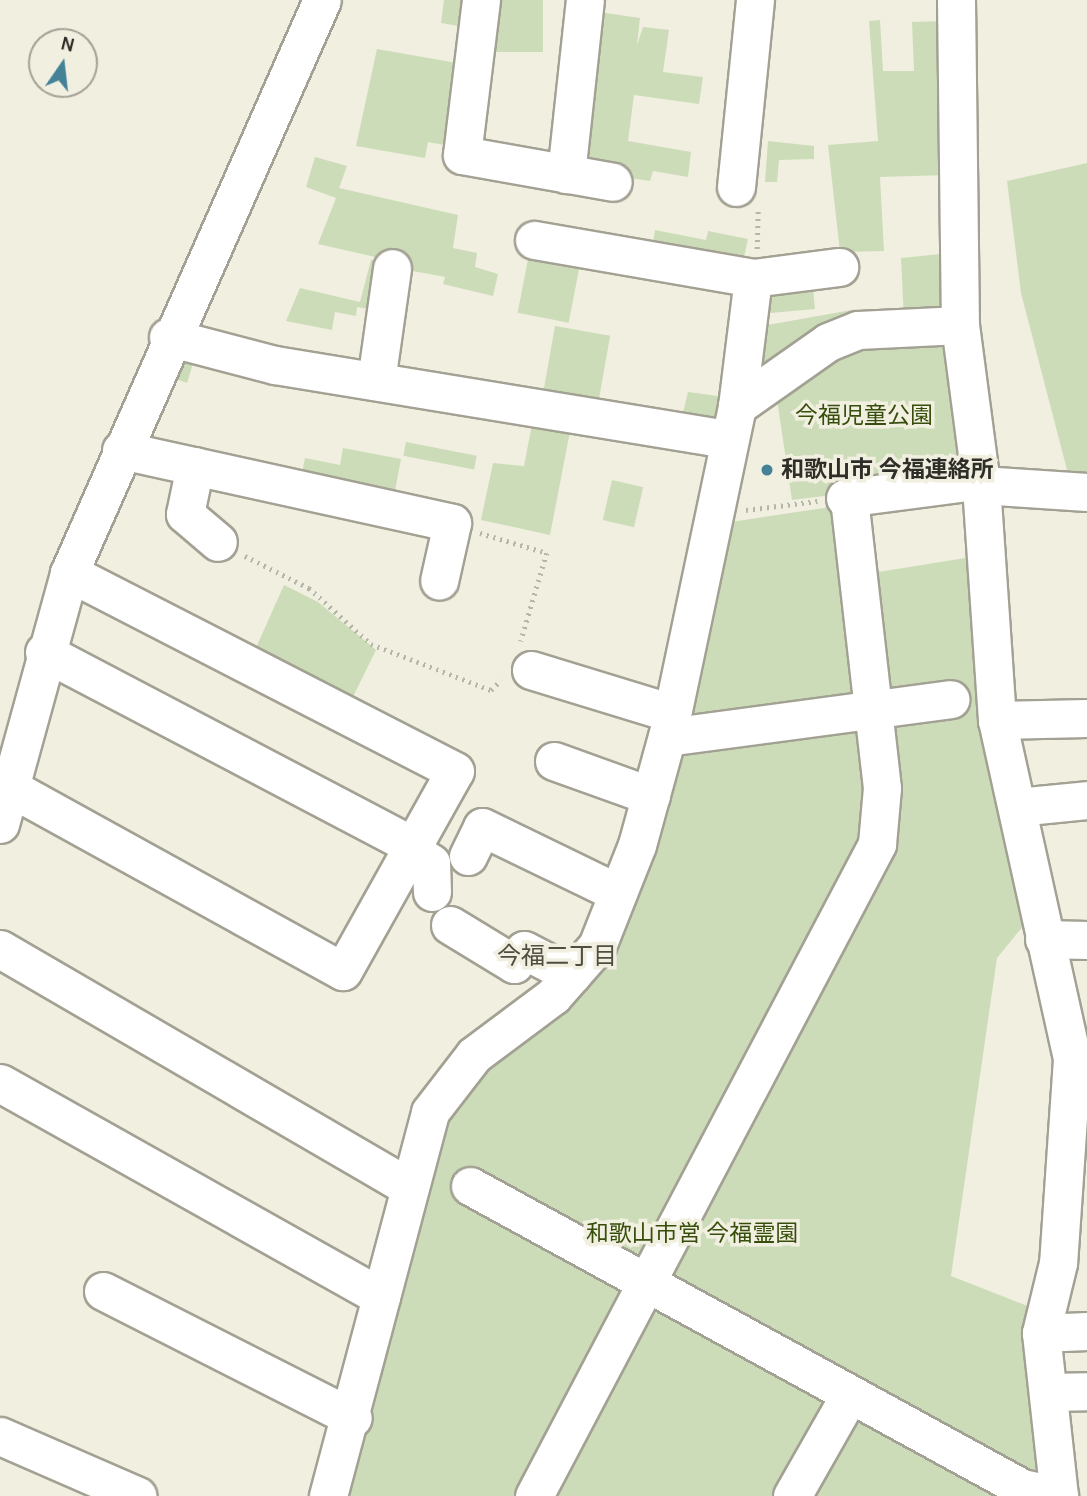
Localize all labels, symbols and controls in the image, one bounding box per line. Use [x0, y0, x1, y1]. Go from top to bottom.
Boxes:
north arrow [28, 28, 98, 98]
text: N [58, 32, 77, 57]
park label: 今福児童公園 [795, 402, 933, 430]
place label: 和歌山市 今福連絡所 [781, 456, 994, 484]
marker: 和歌山市 今福連絡所 [759, 462, 775, 478]
district label: 今福二丁目 [497, 943, 617, 971]
park label: 和歌山市営 今福霊園 [586, 1220, 798, 1248]

